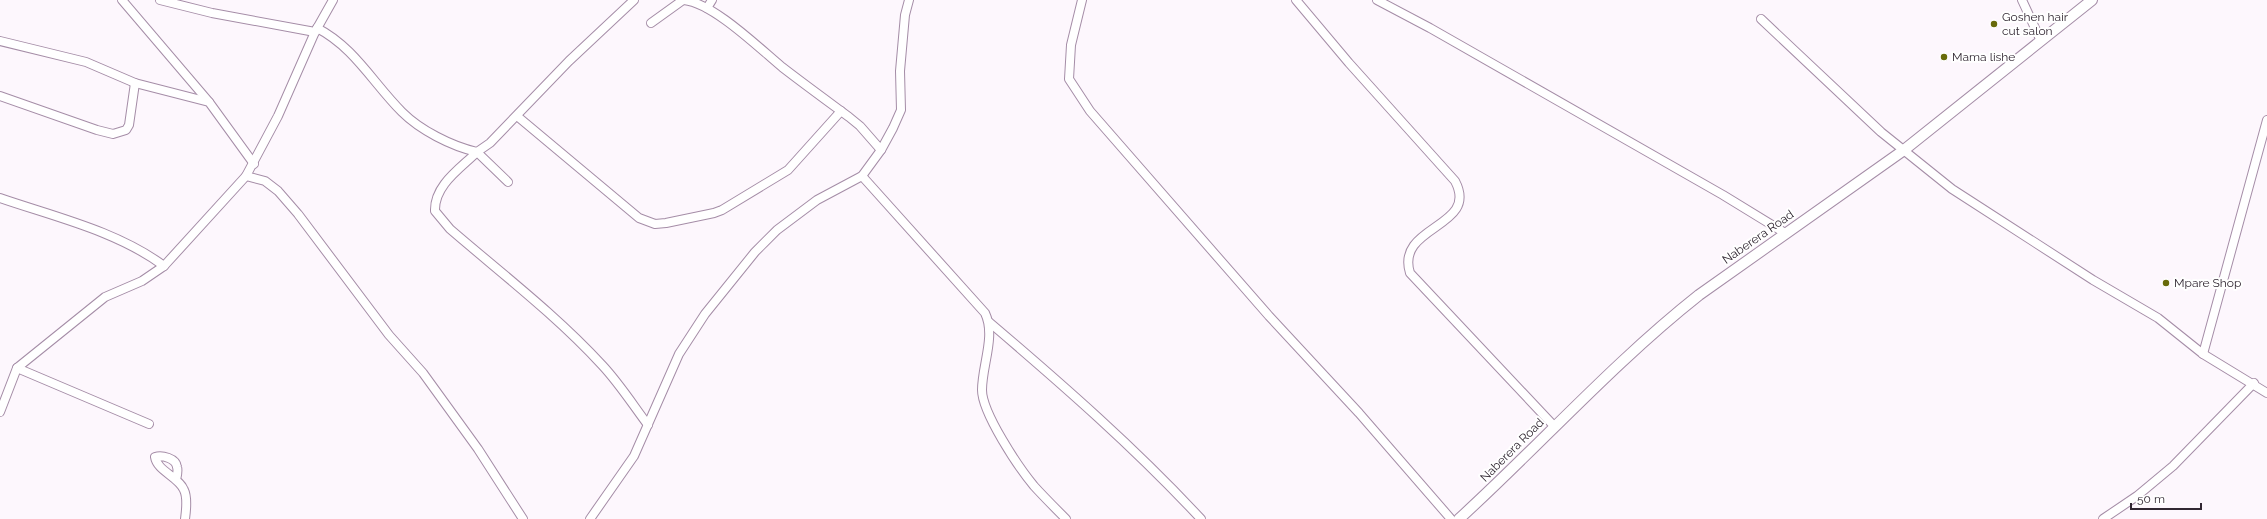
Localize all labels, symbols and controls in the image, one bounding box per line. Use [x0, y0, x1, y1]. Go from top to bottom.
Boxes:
place label: Goshen hair cut salon [2002, 10, 2069, 38]
marker: Goshen hair cut salon [1989, 19, 1999, 29]
place label: Mama lishe [1952, 50, 2015, 64]
marker: Mama lishe [1939, 52, 1949, 62]
street label: Naberera Road [1720, 207, 1796, 267]
place label: Mpare Shop [2174, 276, 2241, 290]
marker: Mpare Shop [2161, 278, 2171, 288]
street label: Naberera Road [1477, 415, 1547, 485]
scale bar [2131, 485, 2201, 511]
text: 50 m [2137, 492, 2165, 506]

